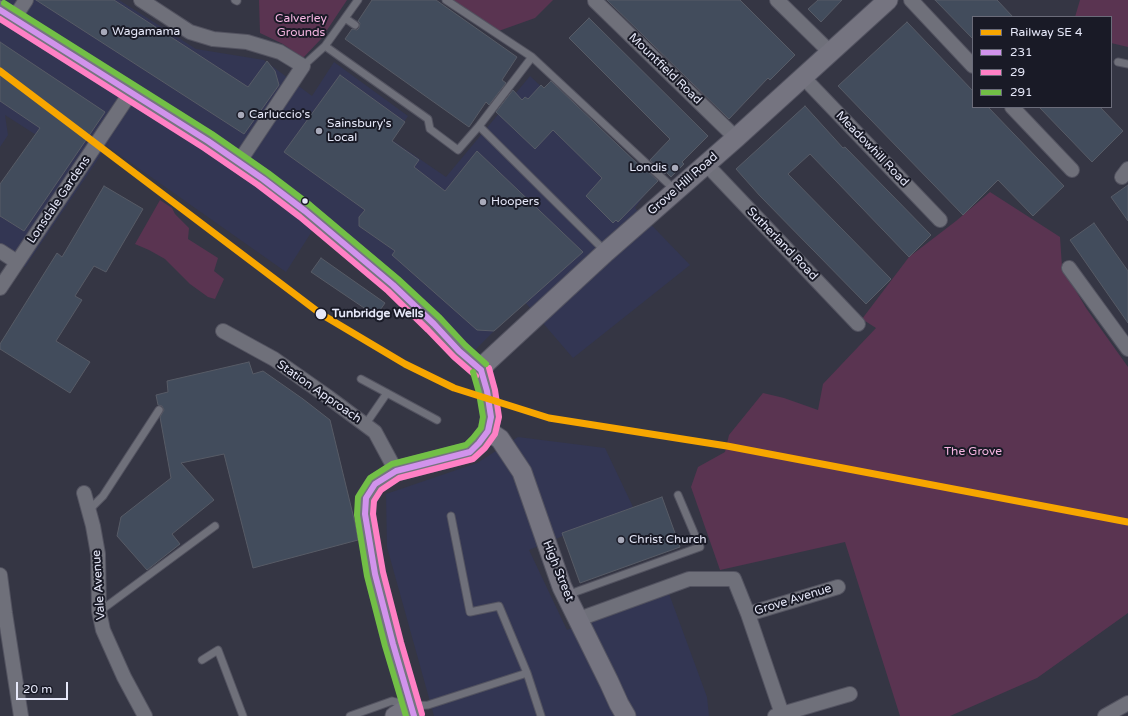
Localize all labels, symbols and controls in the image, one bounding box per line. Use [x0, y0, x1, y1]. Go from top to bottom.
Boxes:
park label: Calverley Grounds [275, 12, 327, 40]
legend [972, 16, 1112, 108]
place label: Wagamama [112, 25, 180, 39]
text: Railway SE 4 [1010, 25, 1083, 39]
marker: Wagamama [99, 27, 109, 37]
street label: Mountfield Road [625, 30, 705, 108]
text: 231 [1010, 45, 1033, 59]
text: 29 [1010, 65, 1025, 79]
text: 291 [1010, 85, 1033, 99]
place label: Carluccio's [249, 108, 310, 122]
street label: Meadowhill Road [833, 108, 911, 190]
marker: Carluccio's [236, 110, 246, 120]
place label: Sainsbury's Local [327, 117, 392, 145]
marker: Sainsbury's Local [314, 126, 324, 136]
street label: Grove Hill Road [645, 150, 721, 218]
street label: Lonsdale Gardens [24, 154, 94, 246]
place label: Londis [629, 161, 667, 175]
marker: Londis [670, 163, 680, 173]
place label: Hoopers [491, 195, 539, 209]
unlabelled marker [300, 196, 310, 206]
marker: Hoopers [478, 197, 488, 207]
street label: Sutherland Road [744, 205, 820, 283]
marker: Tunbridge Wells [314, 307, 328, 321]
place label: Tunbridge Wells [332, 307, 424, 321]
street label: Station Approach [274, 357, 364, 427]
park label: The Grove [944, 445, 1002, 459]
place label: Christ Church [629, 533, 707, 547]
marker: Christ Church [616, 535, 626, 545]
street label: High Street [539, 539, 577, 603]
street label: Vale Avenue [89, 549, 109, 621]
street label: Grove Avenue [753, 581, 833, 619]
scale bar [18, 674, 70, 700]
text: 20 m [23, 682, 52, 696]

